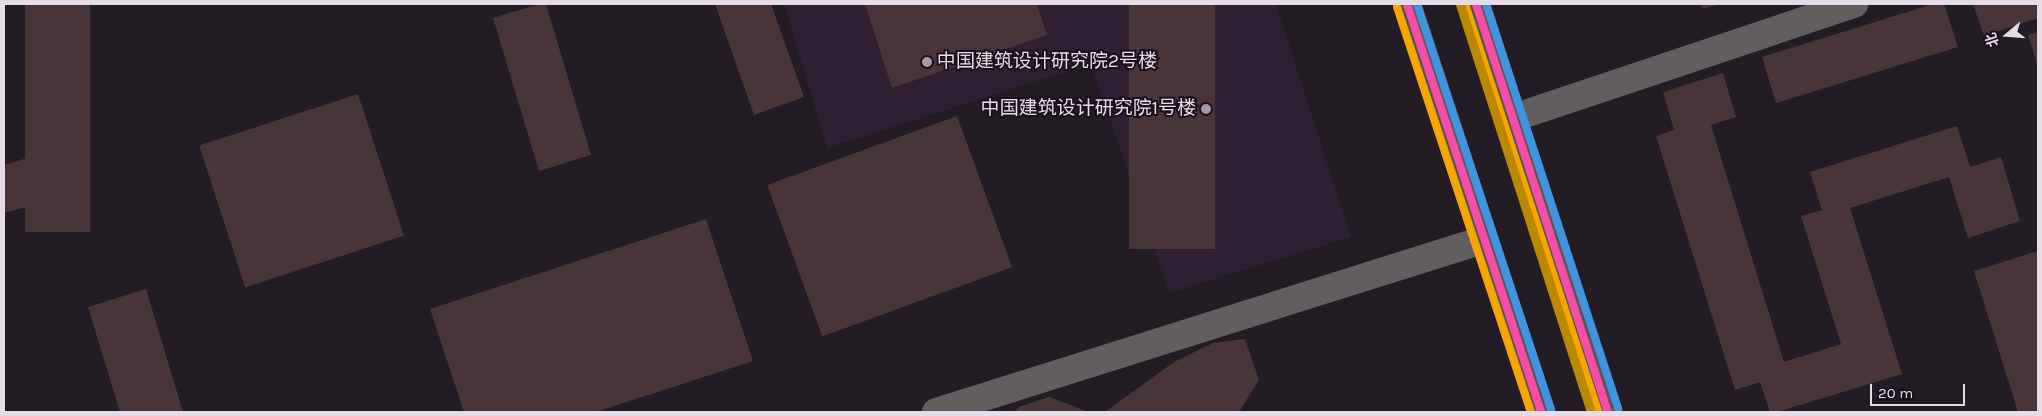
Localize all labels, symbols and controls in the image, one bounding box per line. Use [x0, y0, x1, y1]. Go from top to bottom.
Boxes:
north arrow [1982, 10, 2032, 60]
text: 北 [1982, 31, 2003, 49]
place label: 中国建筑设计研究院2号楼 [937, 51, 1157, 73]
marker: 中国建筑设计研究院2号楼 [921, 56, 933, 68]
place label: 中国建筑设计研究院1号楼 [981, 98, 1196, 120]
marker: 中国建筑设计研究院1号楼 [1200, 103, 1212, 115]
scale bar [1872, 374, 1967, 406]
text: 20 m [1878, 384, 1913, 402]

